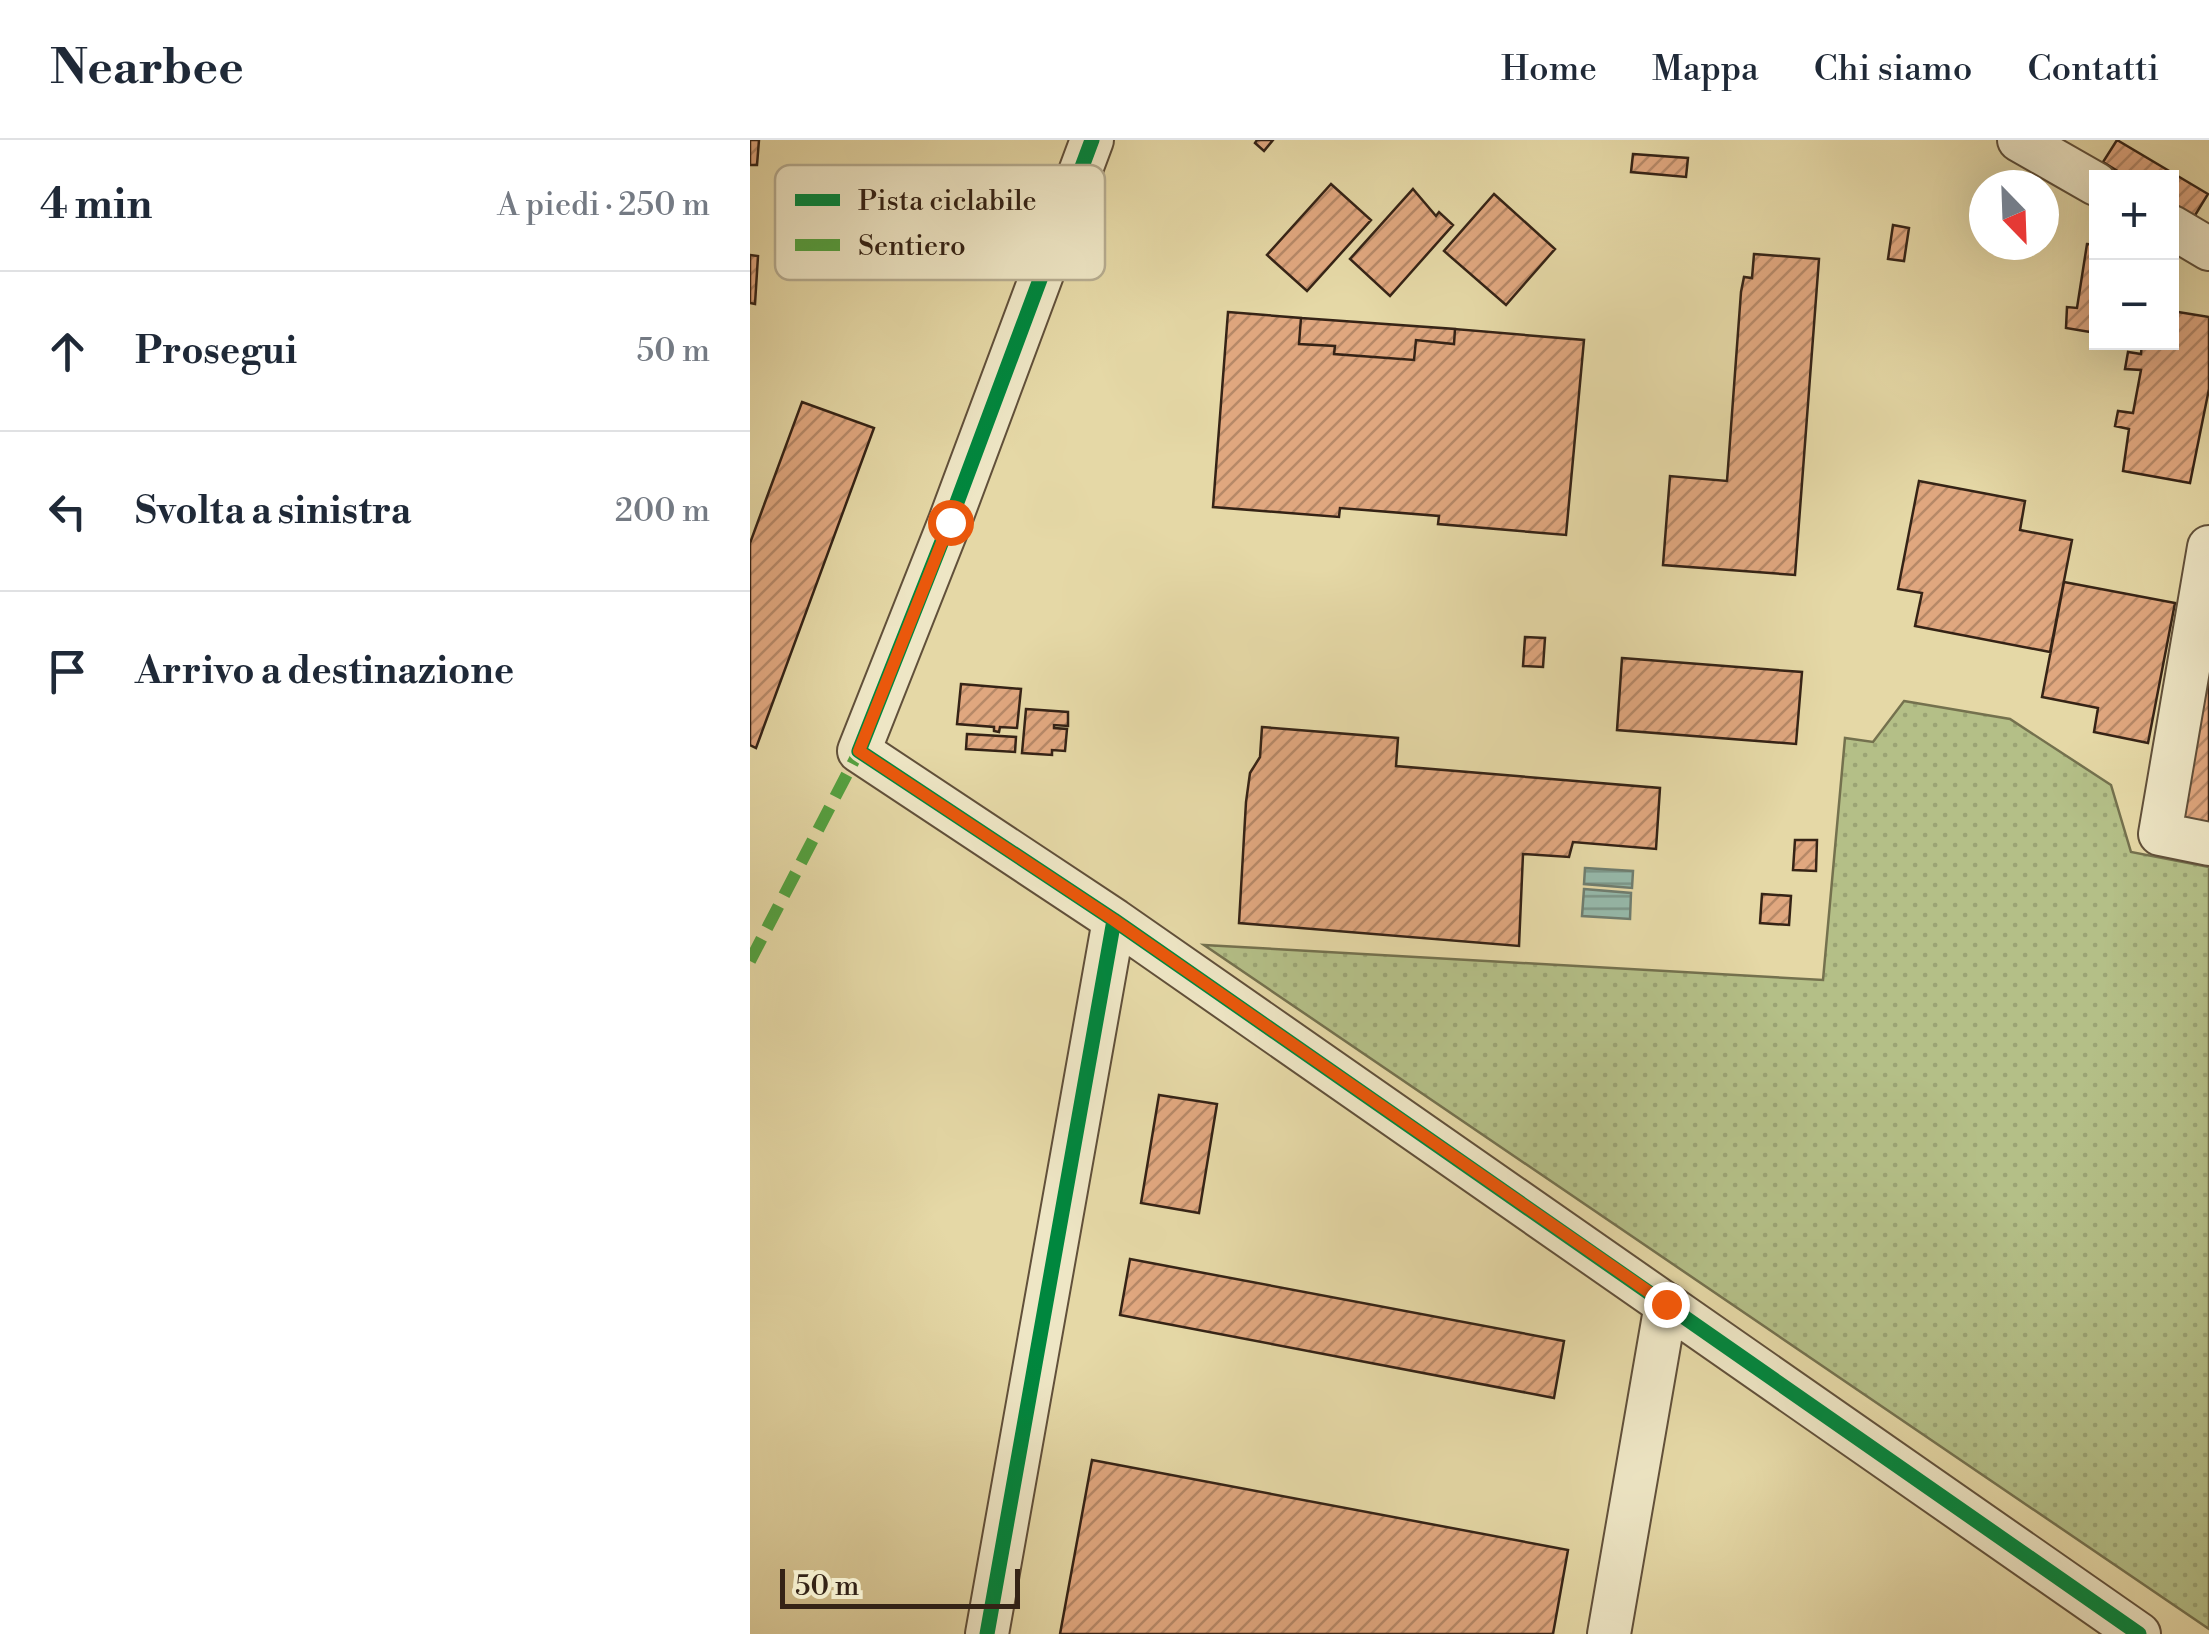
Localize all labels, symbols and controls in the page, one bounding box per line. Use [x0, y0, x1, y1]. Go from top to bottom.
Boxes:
text: Nearbee [50, 39, 244, 99]
text: Home [1501, 48, 1597, 91]
text: Mappa [1652, 48, 1759, 91]
text: Chi siamo [1814, 48, 1972, 91]
text: Contatti [2027, 48, 2159, 91]
legend [775, 165, 1105, 280]
north arrow [1969, 170, 2059, 260]
map controls [2089, 170, 2179, 350]
button: + [2089, 170, 2179, 260]
text: 4 min [40, 179, 152, 232]
text: Pista ciclabile [858, 184, 1037, 219]
text: A piedi · 250 m [497, 185, 710, 225]
text: Sentiero [858, 229, 966, 264]
button: − [2089, 260, 2179, 350]
icon: ahead [40, 324, 95, 379]
text: Prosegui [135, 328, 297, 375]
text: 50 m [637, 331, 710, 371]
icon: left [40, 484, 95, 539]
text: Svolta a sinistra [135, 488, 411, 535]
text: 200 m [615, 491, 710, 531]
route start [928, 500, 974, 546]
icon: arrive [40, 644, 95, 699]
text: Arrivo a destinazione [135, 648, 514, 695]
route end [1644, 1282, 1690, 1328]
scale bar [780, 1564, 1020, 1608]
text: 50 m [795, 1569, 859, 1604]

